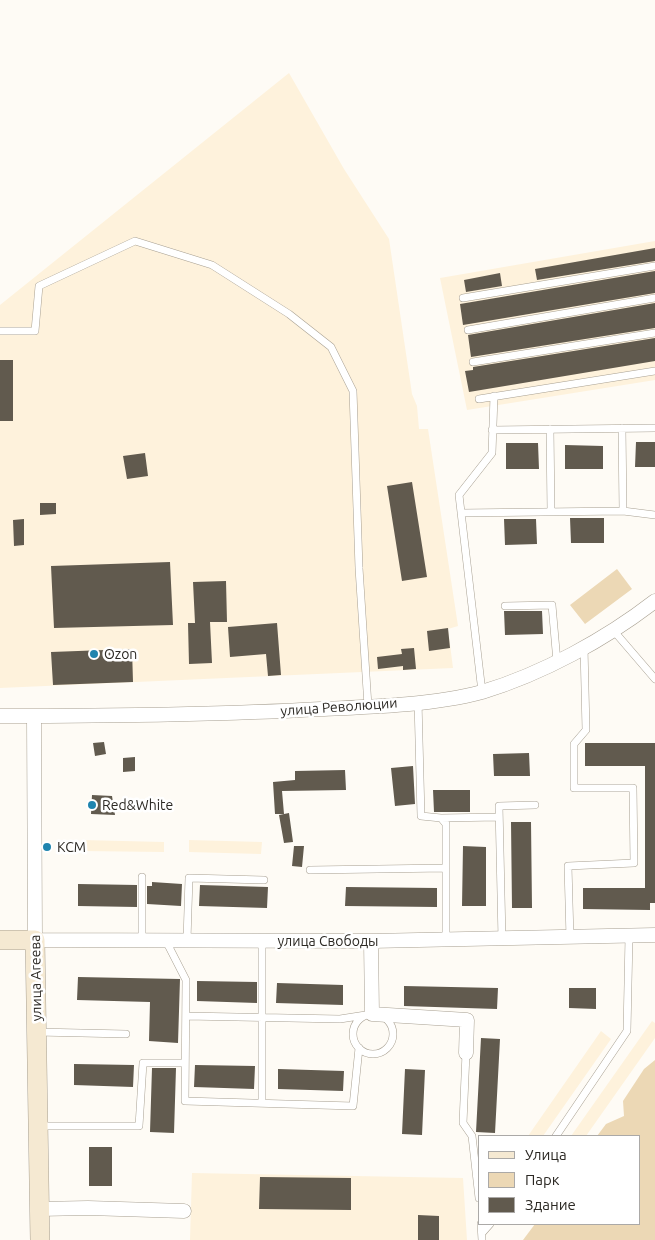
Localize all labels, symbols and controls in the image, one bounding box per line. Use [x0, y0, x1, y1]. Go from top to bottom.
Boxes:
place label: Ozon [104, 646, 137, 662]
marker: Ozon [88, 648, 100, 660]
street label: улица Революции [280, 695, 398, 719]
place label: Red&White [102, 797, 173, 813]
marker: Red&White [86, 799, 98, 811]
place label: КСМ [57, 839, 86, 855]
marker: КСМ [41, 841, 53, 853]
street label: улица Свободы [277, 933, 379, 949]
street label: улица Агеева [27, 935, 45, 1021]
legend [478, 1135, 640, 1225]
text: Улица [525, 1146, 567, 1163]
text: Парк [525, 1171, 560, 1188]
text: Здание [525, 1196, 576, 1213]

